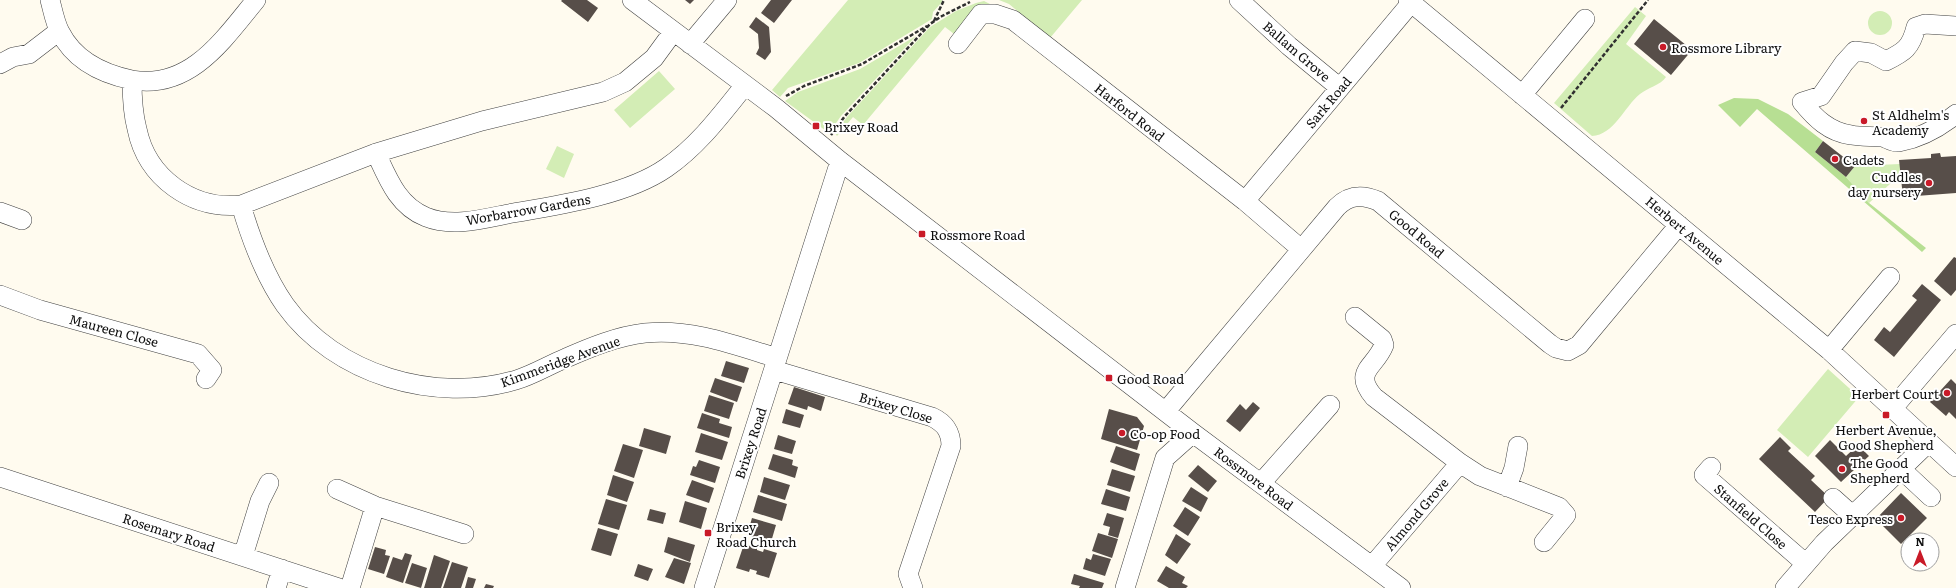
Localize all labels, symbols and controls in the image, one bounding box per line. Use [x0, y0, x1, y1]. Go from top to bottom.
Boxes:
street label: Ballam Grove [1259, 16, 1335, 86]
place label: Rossmore Library [1671, 38, 1782, 57]
marker: Rossmore Library [1658, 42, 1668, 52]
street label: Sark Road [1301, 72, 1355, 132]
street label: Harford Road [1091, 79, 1169, 146]
place label: St Aldhelm's Academy [1872, 105, 1949, 139]
marker: St Aldhelm's Academy [1859, 116, 1869, 126]
place label: Brixey Road [824, 117, 898, 136]
marker: Brixey Road [811, 121, 821, 131]
place label: Cadets [1843, 150, 1884, 169]
marker: Cadets [1830, 154, 1840, 164]
place label: Cuddles day nursery [1848, 167, 1922, 201]
marker: Cuddles day nursery [1924, 178, 1934, 188]
street label: Worbarrow Gardens [464, 189, 592, 229]
street label: Herbert Avenue [1642, 191, 1729, 269]
street label: Good Road [1385, 204, 1449, 262]
place label: Rossmore Road [930, 225, 1025, 244]
marker: Rossmore Road [917, 229, 927, 239]
street label: Maureen Close [67, 309, 161, 351]
street label: Kimmeridge Avenue [497, 330, 623, 392]
place label: Good Road [1117, 369, 1184, 388]
marker: Good Road [1104, 373, 1114, 383]
place label: Herbert Court [1851, 384, 1940, 403]
street label: Brixey Close [857, 387, 935, 427]
marker: Herbert Court [1942, 388, 1952, 398]
street label: Brixey Road [729, 405, 771, 481]
marker: Herbert Avenue, Good Shepherd [1881, 410, 1891, 420]
place label: Herbert Avenue, Good Shepherd [1835, 420, 1937, 454]
place label: Co-op Food [1130, 424, 1200, 443]
marker: Co-op Food [1117, 428, 1127, 438]
street label: Rossmore Road [1210, 442, 1298, 514]
place label: The Good Shepherd [1850, 453, 1910, 487]
marker: The Good Shepherd [1837, 464, 1847, 474]
street label: Almond Grove [1380, 473, 1452, 555]
street label: Stanfield Close [1710, 479, 1792, 553]
street label: Rosemary Road [120, 508, 218, 556]
place label: Tesco Express [1807, 509, 1893, 528]
marker: Tesco Express [1896, 513, 1906, 523]
place label: Brixey Road Church [716, 517, 797, 551]
marker: Brixey Road Church [703, 528, 713, 538]
north arrow [1900, 532, 1940, 572]
text: N [1915, 533, 1925, 549]

